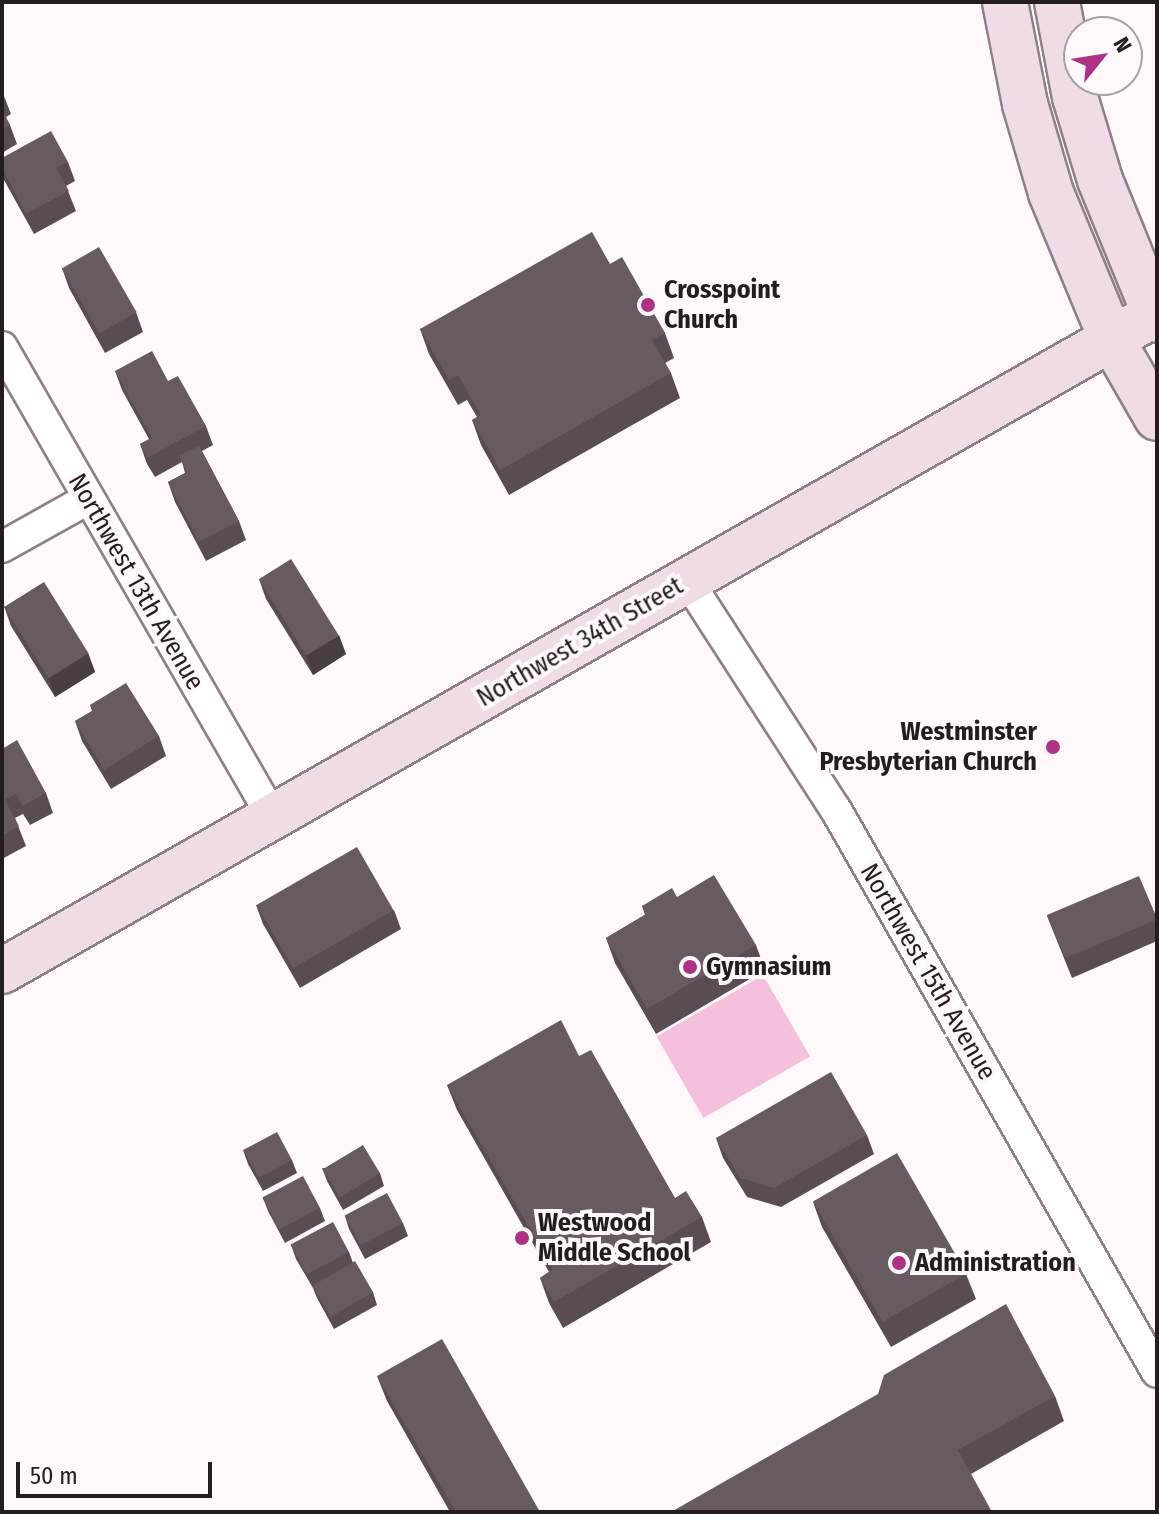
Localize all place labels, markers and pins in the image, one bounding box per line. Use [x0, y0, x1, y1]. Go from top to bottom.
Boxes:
place label: Crosspoint Church [664, 274, 780, 336]
marker: Crosspoint Church [639, 296, 657, 314]
place label: Westminster Presbyterian Church [819, 716, 1037, 778]
marker: Westminster Presbyterian Church [1044, 738, 1062, 756]
place label: Gymnasium [706, 951, 831, 983]
marker: Gymnasium [681, 958, 699, 976]
place label: Westwood Middle School [538, 1207, 691, 1268]
marker: Westwood Middle School [513, 1229, 531, 1247]
place label: Administration [915, 1247, 1076, 1279]
marker: Administration [890, 1254, 908, 1272]

